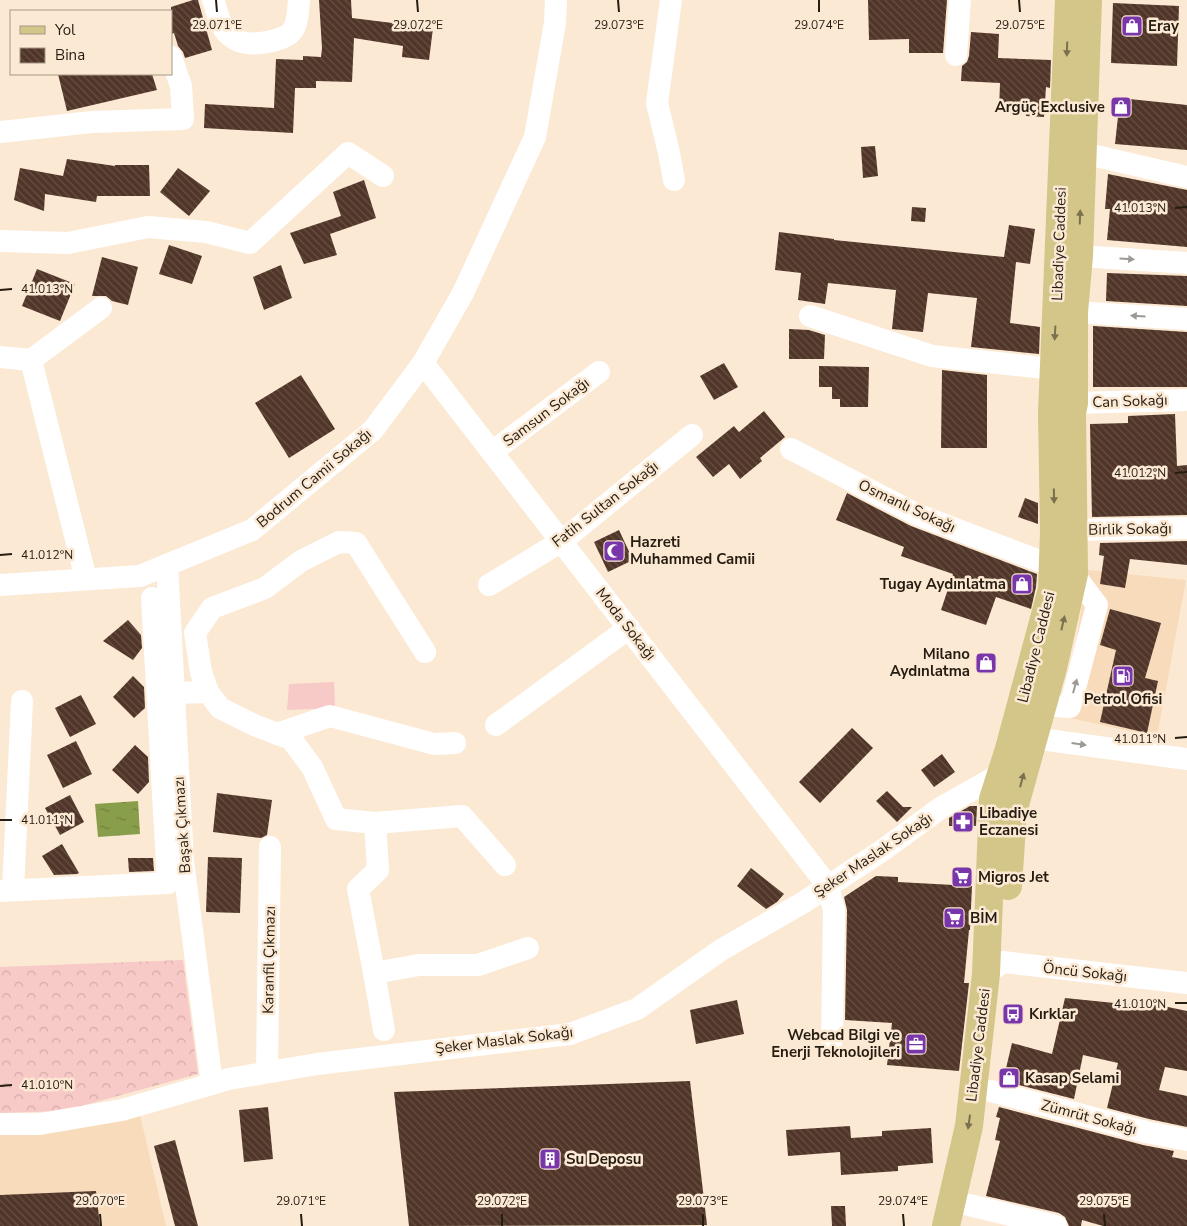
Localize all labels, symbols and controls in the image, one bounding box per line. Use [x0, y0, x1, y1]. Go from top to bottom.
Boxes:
legend [10, 10, 172, 75]
shop icon: Eray [1120, 14, 1144, 38]
place label: Eray [1148, 16, 1179, 36]
text: 29.071°E [192, 17, 242, 33]
text: 29.072°E [393, 17, 443, 33]
text: 29.073°E [594, 17, 644, 33]
text: 29.074°E [794, 17, 844, 33]
text: 29.075°E [995, 17, 1045, 33]
text: Yol [54, 20, 76, 40]
one-way arrow [1063, 41, 1071, 57]
text: Bina [55, 45, 85, 65]
shop icon: Argüç Exclusive [1109, 95, 1133, 119]
place label: Argüç Exclusive [995, 97, 1105, 117]
street label: Libadiye Caddesi [1047, 187, 1071, 301]
text: 41.013°N [1114, 200, 1166, 216]
one-way arrow [1077, 208, 1085, 224]
one-way arrow [1120, 256, 1136, 264]
text: 41.013°N [21, 281, 73, 297]
one-way arrow [1130, 312, 1146, 320]
one-way arrow [1051, 326, 1059, 342]
street label: Samsun Sokağı [499, 373, 593, 451]
street label: Can Sokağı [1092, 390, 1168, 412]
street label: Bodrum Camii Sokağı [252, 424, 376, 532]
street label: Fatih Sultan Sokağı [548, 456, 662, 552]
text: 41.012°N [1114, 465, 1166, 481]
street label: Osmanlı Sokağı [855, 475, 959, 537]
one-way arrow [1050, 488, 1058, 504]
street label: Birlik Sokağı [1088, 518, 1172, 540]
place label: Hazreti Muhammed Camii [630, 532, 755, 569]
mosque icon: Hazreti Muhammed Camii [602, 539, 626, 563]
text: 41.012°N [21, 547, 73, 563]
shop icon: Tugay Aydınlatma [1010, 572, 1034, 596]
place label: Tugay Aydınlatma [880, 574, 1006, 594]
street label: Moda Sokağı [591, 584, 661, 664]
street label: Libadiye Caddesi [1013, 589, 1059, 705]
one-way arrow [1059, 615, 1067, 630]
place label: Milano Aydınlatma [890, 644, 970, 681]
shop icon: Milano Aydınlatma [974, 651, 998, 675]
fuel station icon: Petrol Ofisi [1111, 664, 1135, 688]
one-way arrow [1072, 678, 1080, 693]
place label: Petrol Ofisi [1084, 689, 1162, 709]
text: 41.011°N [1114, 731, 1166, 747]
one-way arrow [1071, 740, 1087, 748]
one-way arrow [1018, 772, 1026, 787]
street label: Başak Çıkmazı [169, 776, 195, 874]
place label: Libadiye Eczanesi [979, 803, 1038, 840]
street label: Şeker Maslak Sokağı [810, 808, 936, 902]
pharmacy icon: Libadiye Eczanesi [951, 810, 975, 834]
text: 41.011°N [21, 812, 73, 828]
supermarket icon: Migros Jet [950, 865, 974, 889]
place label: Migros Jet [978, 867, 1049, 887]
street label: Karanfil Çıkmazı [258, 906, 280, 1014]
supermarket icon: BİM [942, 906, 966, 930]
place label: BİM [970, 908, 998, 928]
street label: Öncü Sokağı [1042, 958, 1128, 986]
street label: Libadiye Caddesi [961, 987, 995, 1103]
text: 41.010°N [1114, 996, 1166, 1012]
bus stop icon: Kırklar [1001, 1002, 1025, 1026]
place label: Kırklar [1029, 1004, 1076, 1024]
street label: Şeker Maslak Sokağı [434, 1022, 574, 1058]
place label: Webcad Bilgi ve Enerji Teknolojileri [771, 1025, 900, 1062]
office icon: Webcad Bilgi ve Enerji Teknolojileri [904, 1032, 928, 1056]
shop icon: Kasap Selami [997, 1066, 1021, 1090]
place label: Kasap Selami [1025, 1068, 1119, 1088]
text: 41.010°N [21, 1077, 73, 1093]
street label: Zümrüt Sokağı [1039, 1095, 1139, 1139]
one-way arrow [965, 1114, 973, 1130]
building icon: Su Deposu [538, 1147, 562, 1171]
place label: Su Deposu [566, 1149, 641, 1169]
text: 29.070°E [75, 1193, 125, 1209]
text: 29.071°E [276, 1193, 326, 1209]
text: 29.072°E [477, 1193, 527, 1209]
text: 29.073°E [678, 1193, 728, 1209]
text: 29.074°E [878, 1193, 928, 1209]
text: 29.075°E [1079, 1193, 1129, 1209]

